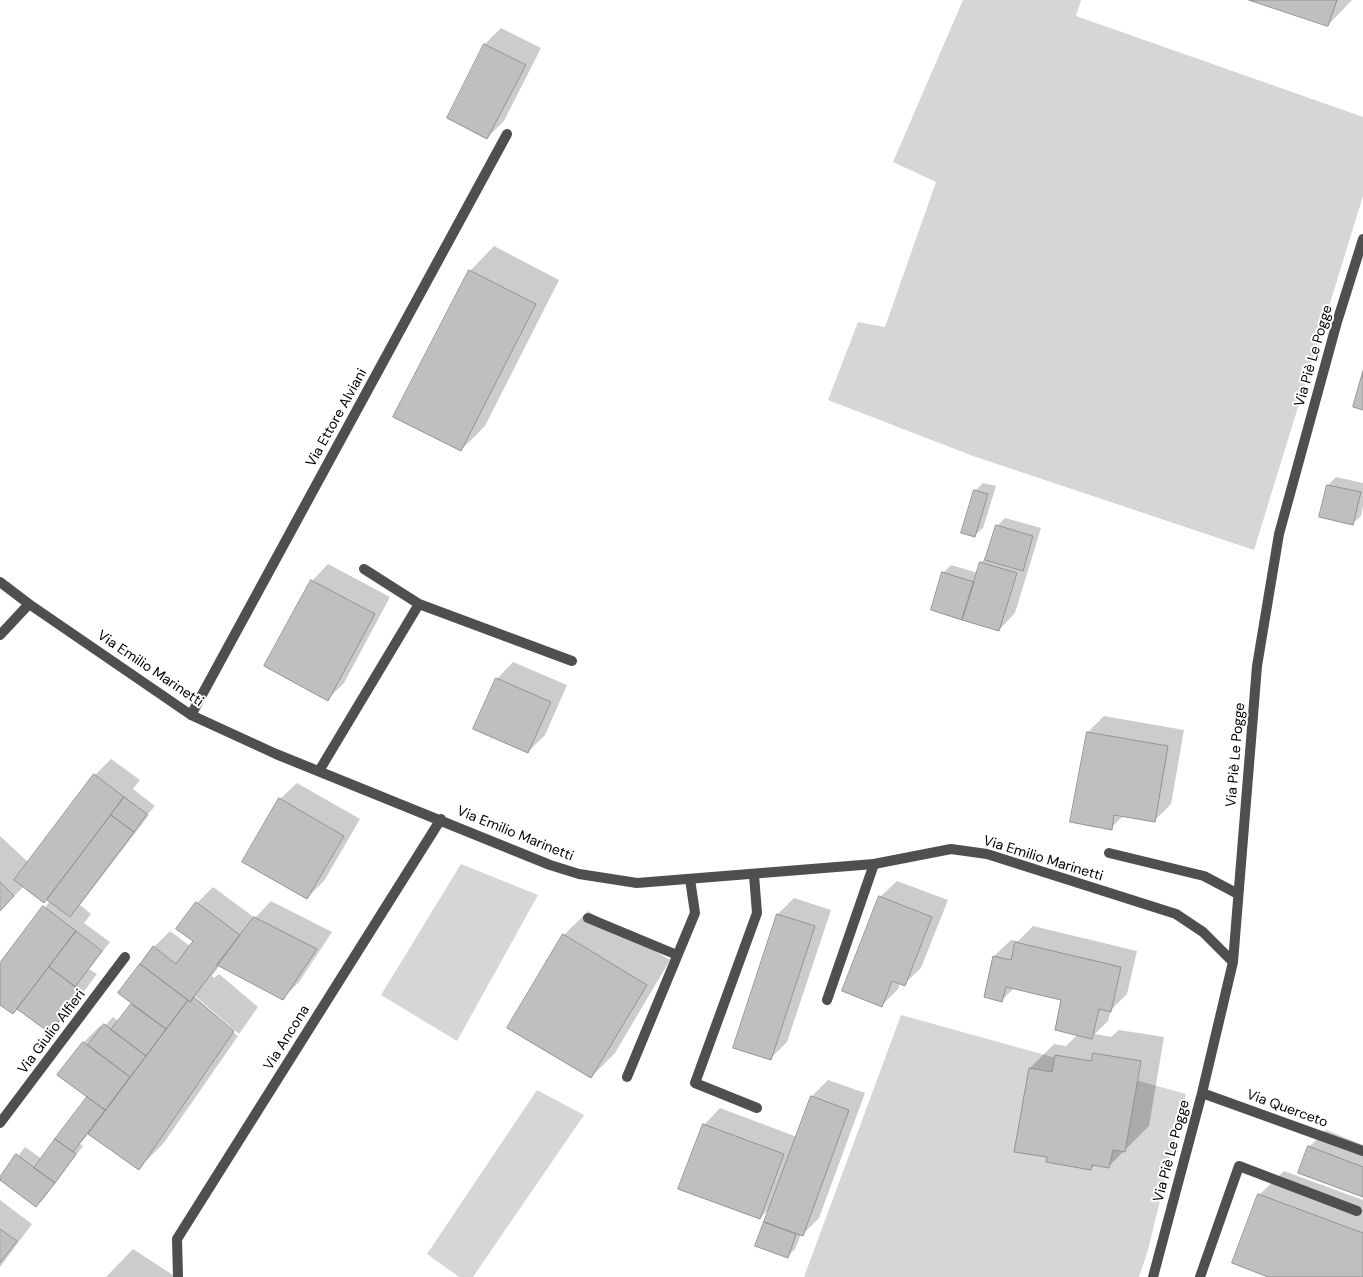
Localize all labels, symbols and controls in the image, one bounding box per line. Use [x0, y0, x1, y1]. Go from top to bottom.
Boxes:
street label: Via Piè Le Pogge [1291, 303, 1337, 409]
street label: Via Ettore Alviani [303, 366, 371, 470]
street label: Via Emilio Marinetti [94, 627, 206, 711]
street label: Via Piè Le Pogge [1223, 702, 1249, 808]
street label: Via Emilio Marinetti [454, 803, 576, 865]
street label: Via Emilio Marinetti [981, 833, 1105, 885]
street label: Via Giulio Alfieri [15, 986, 89, 1078]
street label: Via Ancona [260, 1002, 314, 1074]
street label: Via Querceto [1244, 1087, 1330, 1131]
street label: Via Piè Le Pogge [1150, 1098, 1194, 1204]

